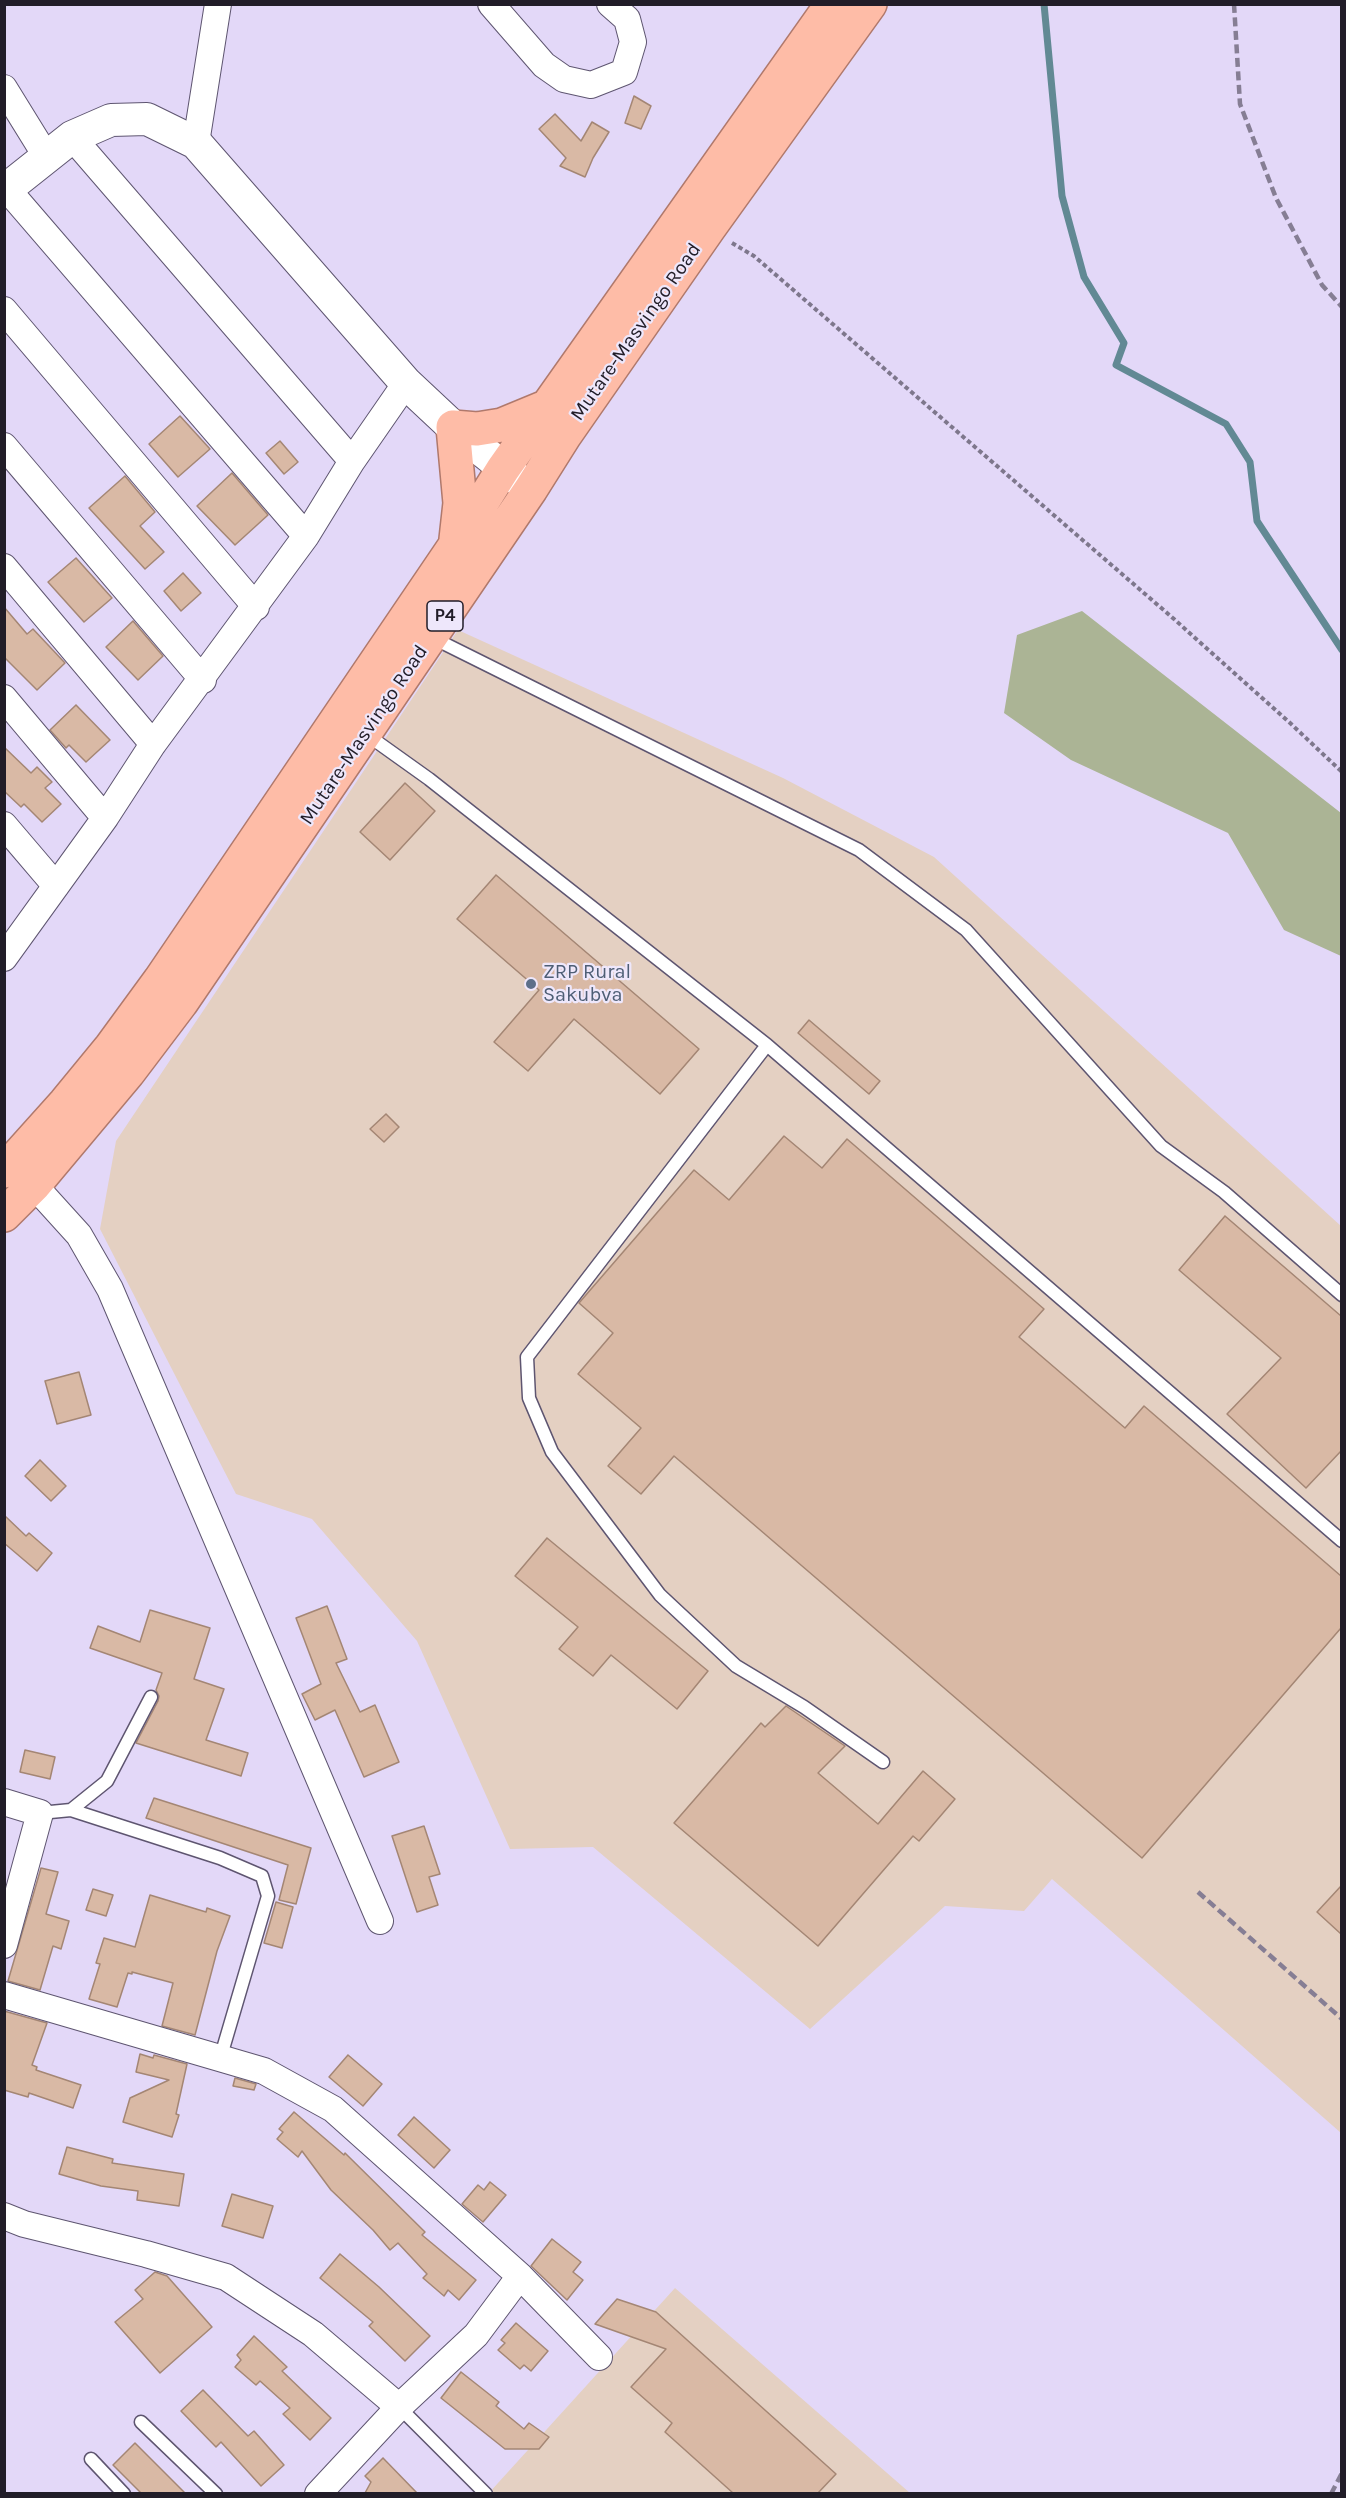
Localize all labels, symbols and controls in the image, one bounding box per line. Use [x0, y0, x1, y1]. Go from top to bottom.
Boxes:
street label: Mutare-Masvingo Road [565, 238, 707, 426]
road number: P4 [427, 601, 463, 631]
street label: Mutare-Masvingo Road [295, 641, 433, 829]
place label: ZRP Rural Sakubva [543, 960, 631, 1007]
marker: ZRP Rural Sakubva [524, 977, 538, 991]

